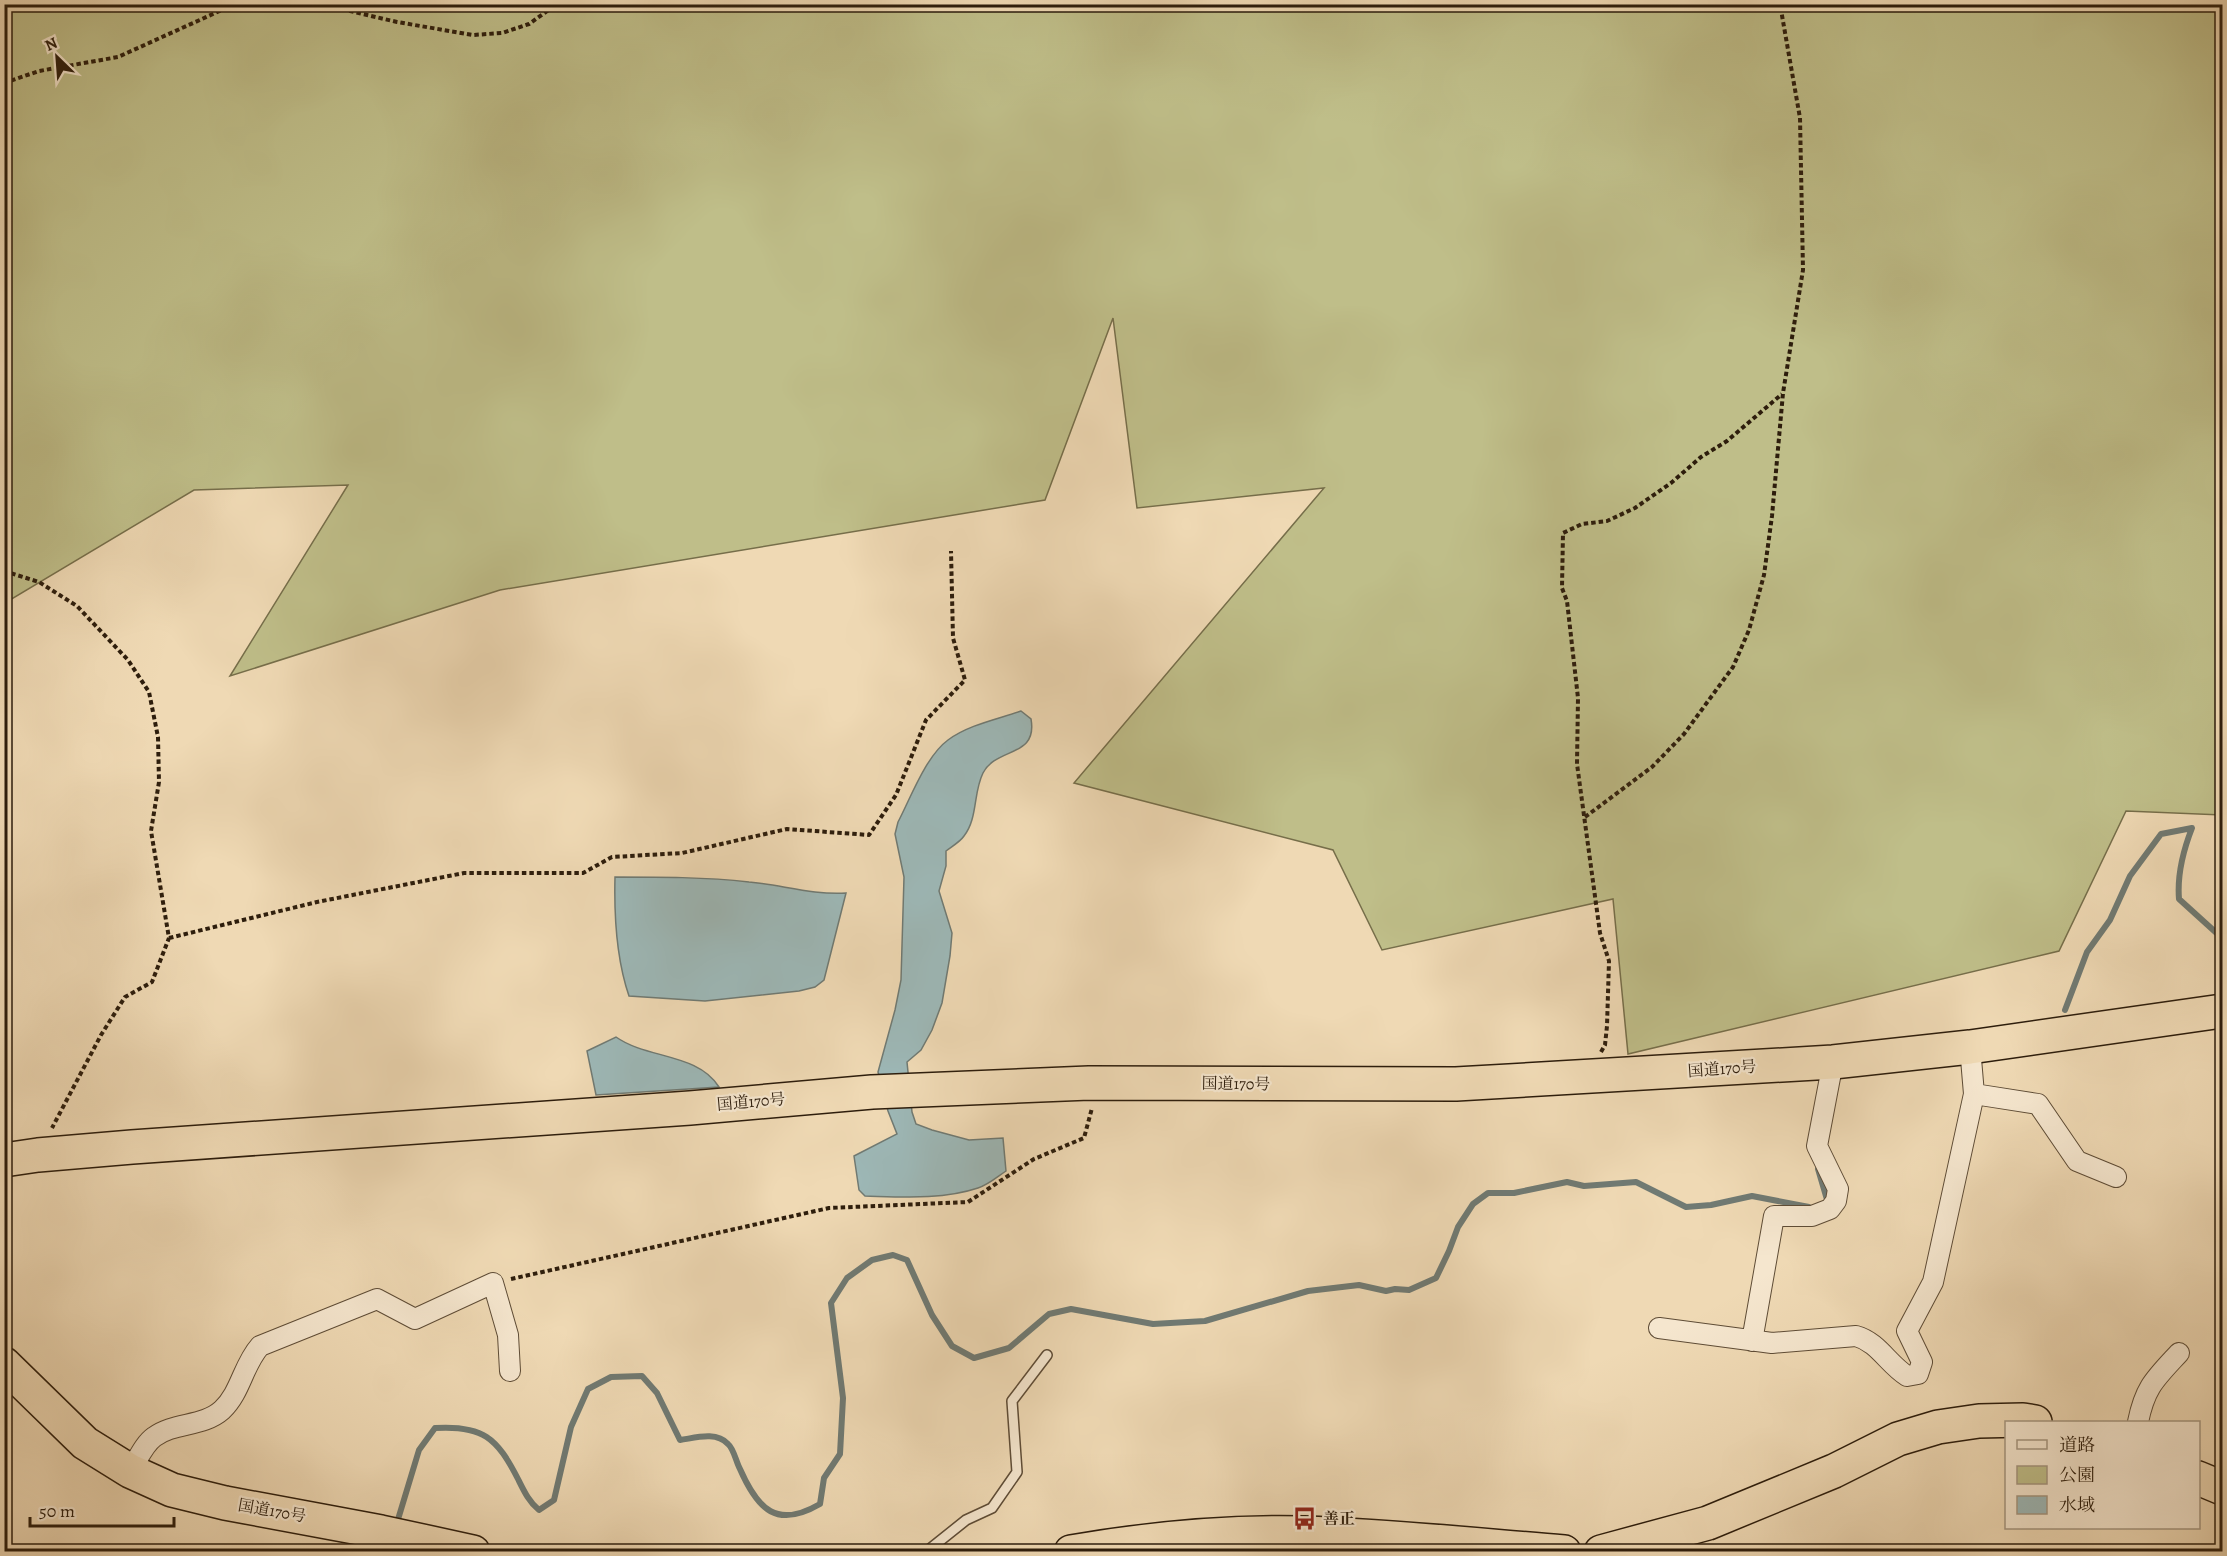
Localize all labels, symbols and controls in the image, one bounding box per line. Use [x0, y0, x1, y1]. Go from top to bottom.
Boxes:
north arrow [27, 27, 87, 87]
text: N [41, 32, 61, 57]
street label: 国道170号 [1687, 1056, 1757, 1082]
street label: 国道170号 [1201, 1072, 1271, 1096]
street label: 国道170号 [716, 1088, 786, 1116]
legend [2005, 1421, 2200, 1529]
text: 道路 [2059, 1433, 2095, 1457]
text: 公園 [2059, 1463, 2095, 1487]
scale bar [30, 1490, 174, 1528]
text: 水域 [2059, 1493, 2095, 1517]
street label: 国道170号 [236, 1494, 308, 1528]
text: 50 m [39, 1499, 75, 1523]
bus stop icon: 善正 [1292, 1506, 1318, 1532]
place label: 善正 [1323, 1508, 1355, 1530]

